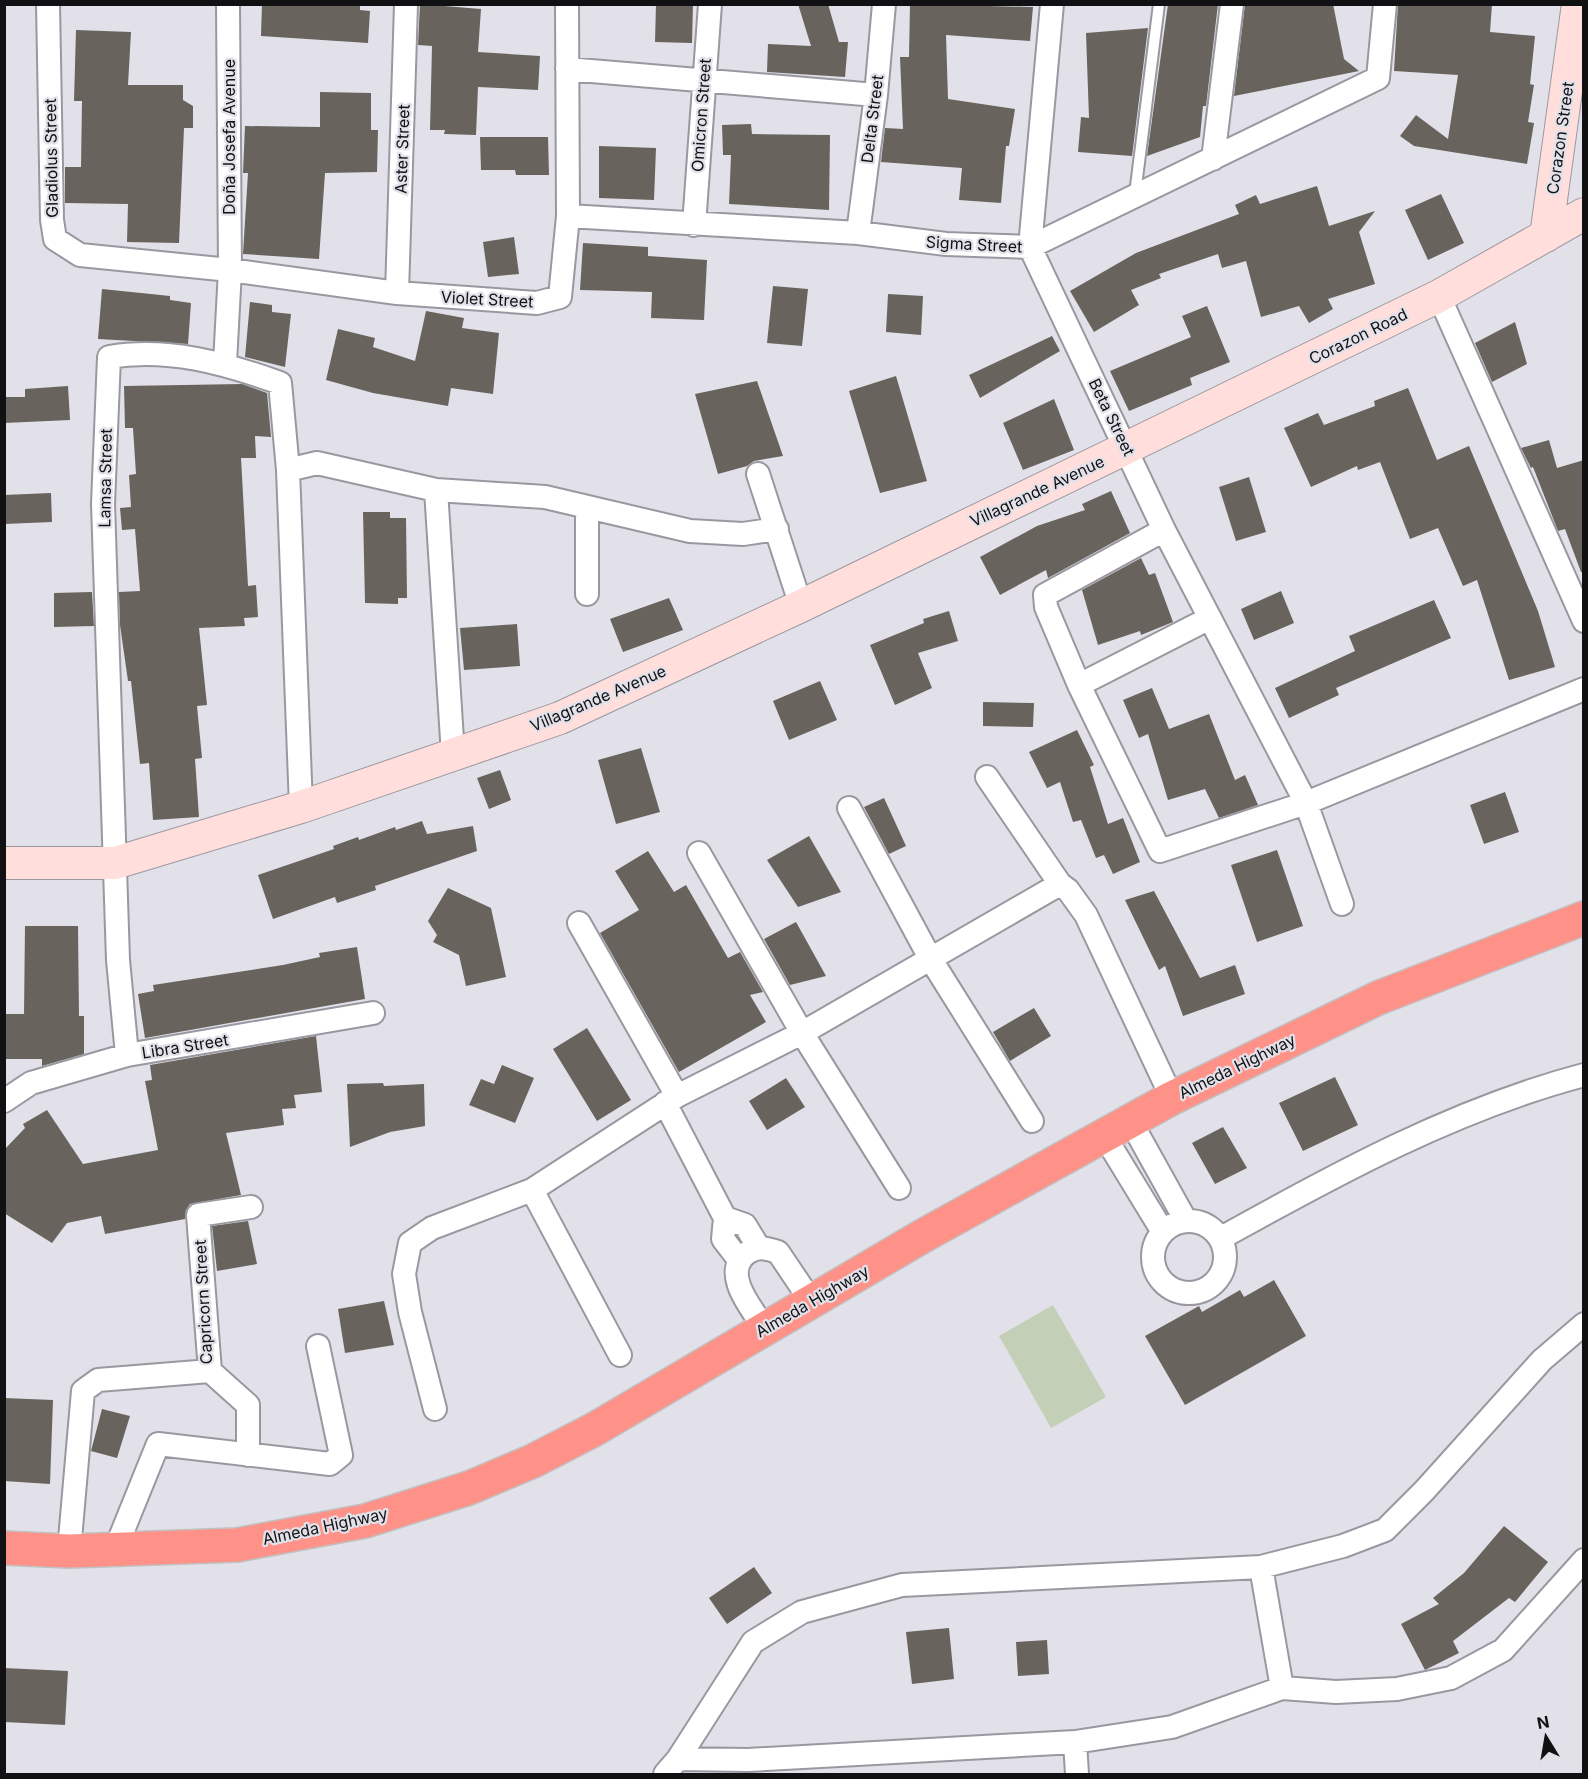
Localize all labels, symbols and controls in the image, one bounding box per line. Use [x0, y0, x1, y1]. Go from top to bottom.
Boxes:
street label: Omicron Street [687, 58, 715, 172]
street label: Doña Josefa Avenue [219, 59, 239, 215]
street label: Delta Street [857, 74, 887, 164]
street label: Corazon Street [1542, 80, 1578, 196]
street label: Gladiolus Street [40, 98, 62, 218]
street label: Aster Street [390, 104, 414, 194]
street label: Sigma Street [925, 231, 1023, 257]
street label: Violet Street [440, 287, 534, 311]
street label: Corazon Road [1306, 304, 1410, 368]
street label: Beta Street [1085, 375, 1139, 459]
street label: Lamsa Street [94, 428, 116, 528]
street label: Villagrande Avenue [967, 451, 1107, 531]
street label: Villagrande Avenue [527, 660, 669, 736]
street label: Libra Street [140, 1029, 230, 1063]
street label: Almeda Highway [1175, 1029, 1299, 1103]
street label: Capricorn Street [190, 1239, 216, 1365]
street label: Almeda Highway [752, 1260, 872, 1342]
street label: Almeda Highway [261, 1503, 389, 1549]
north arrow [1516, 1707, 1576, 1767]
text: N [1535, 1711, 1551, 1733]

